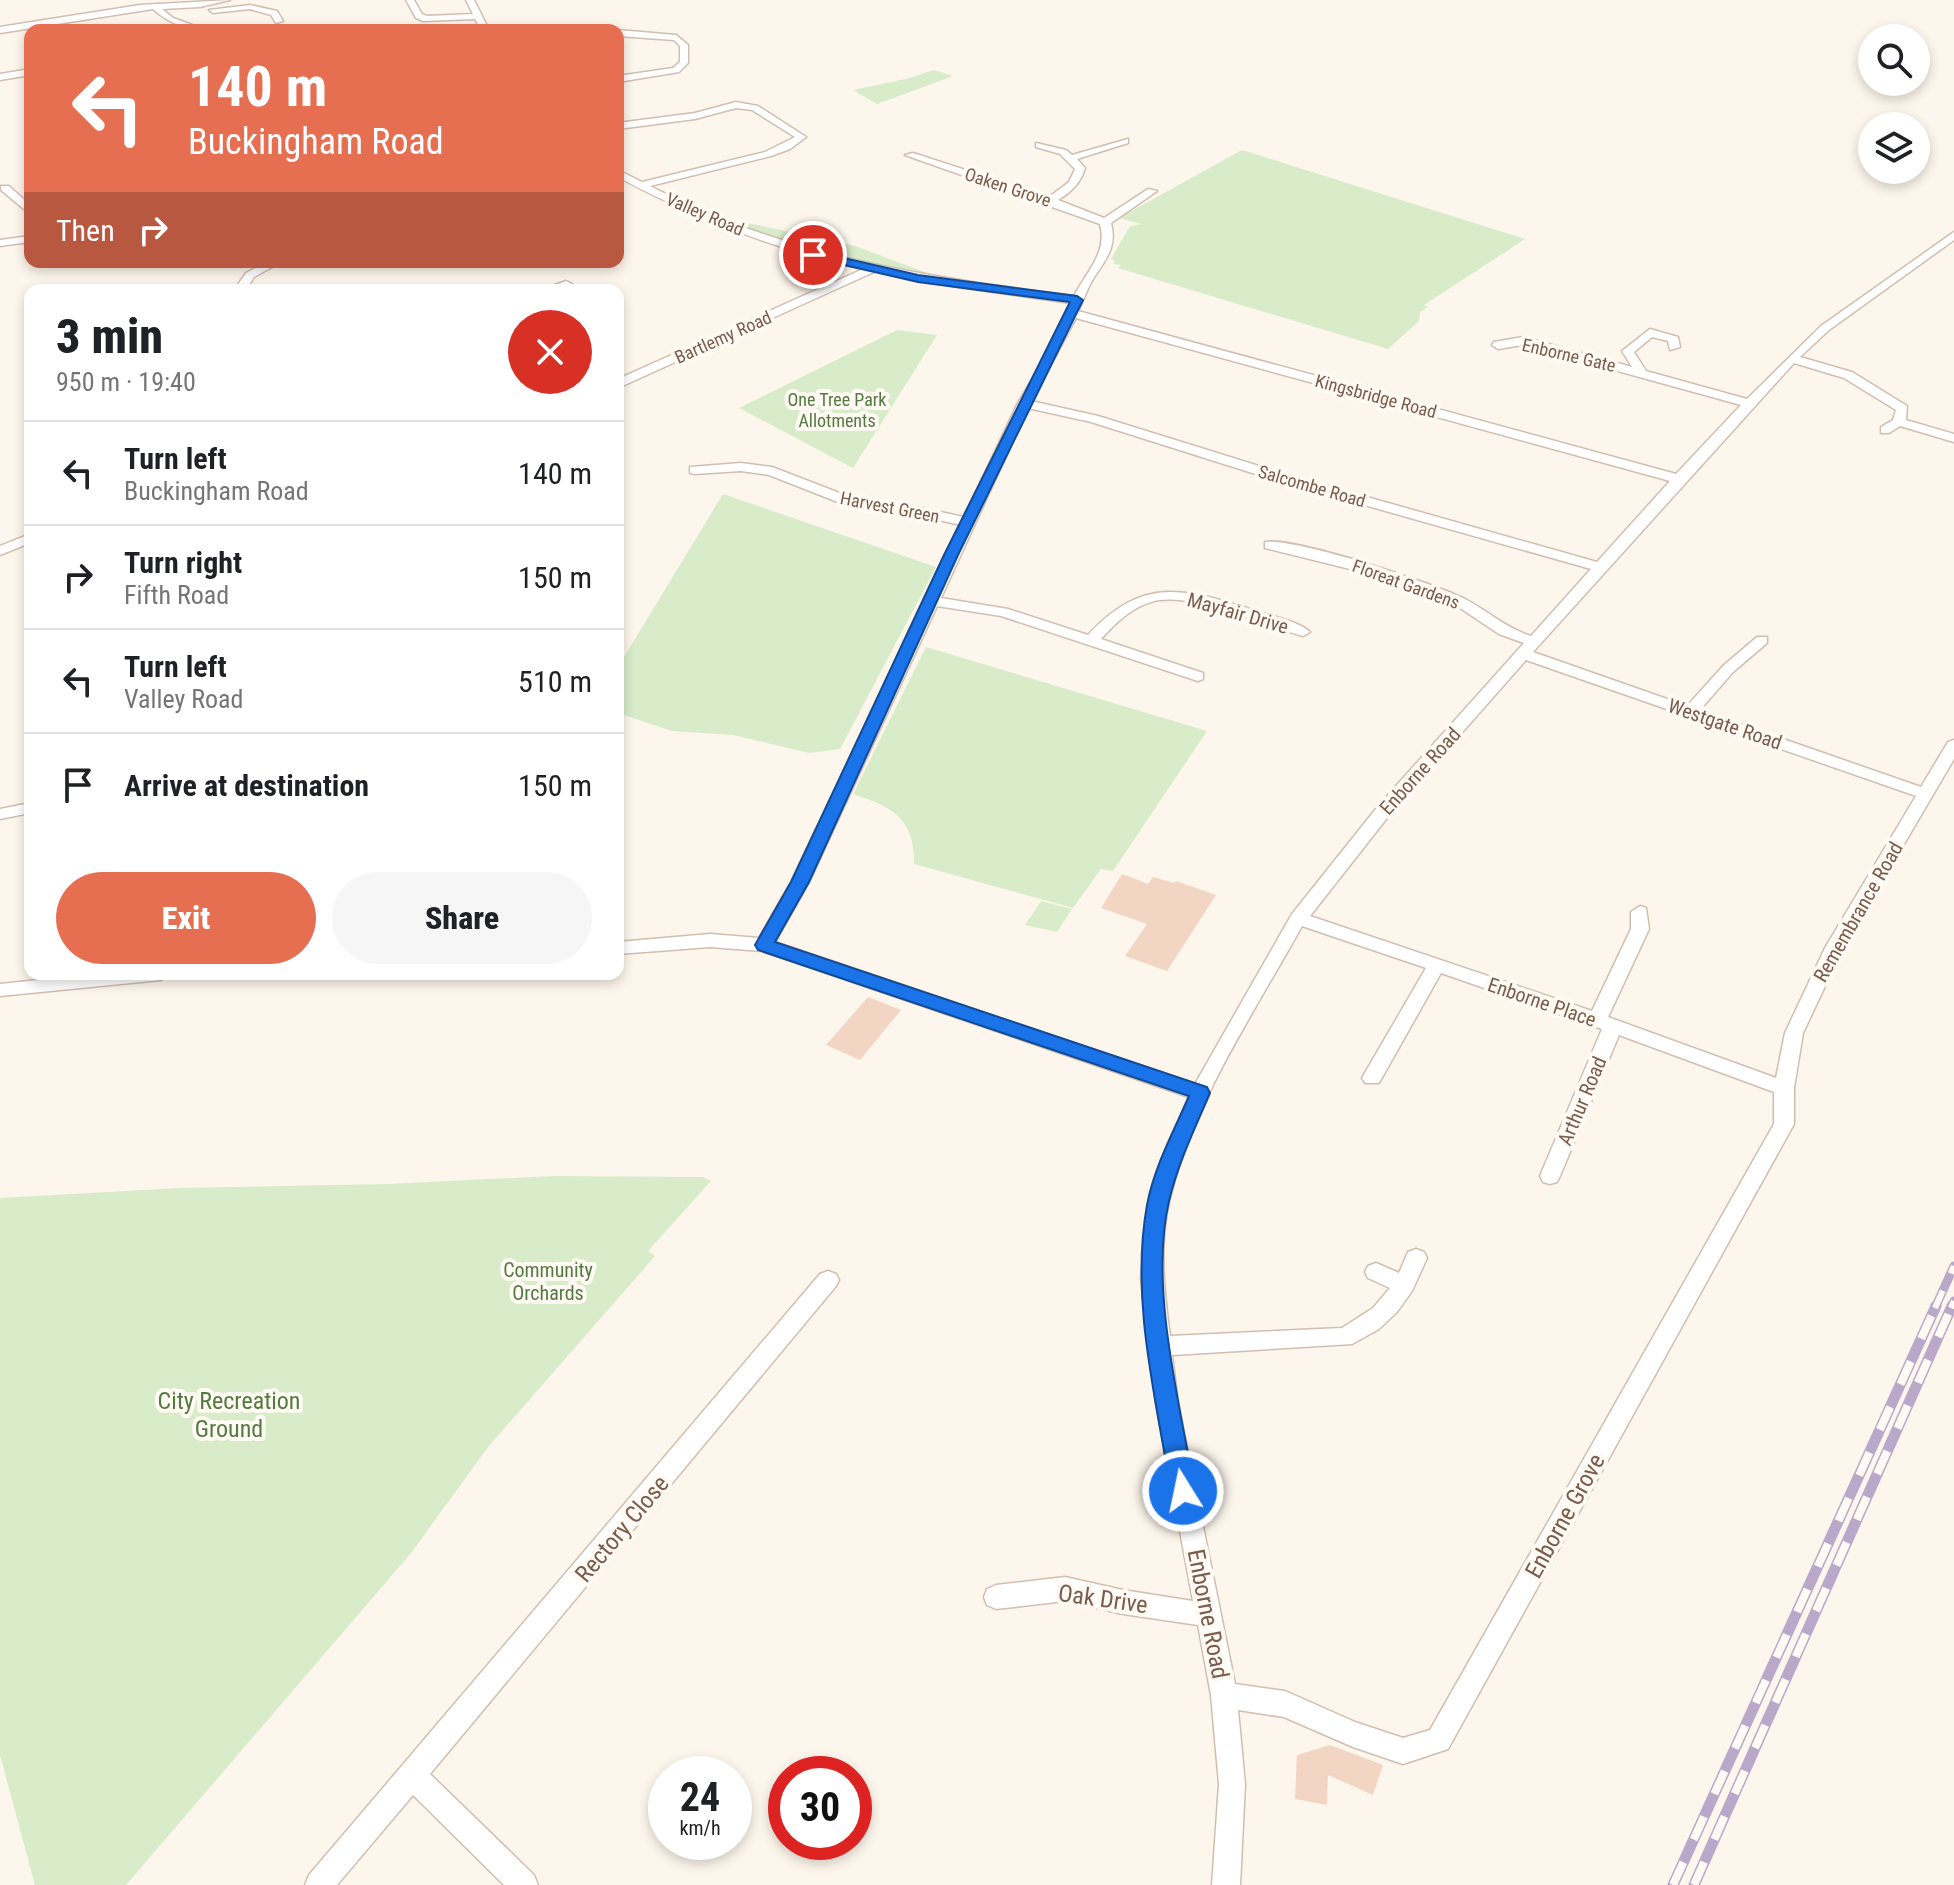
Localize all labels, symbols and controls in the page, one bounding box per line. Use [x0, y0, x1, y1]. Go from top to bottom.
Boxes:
map controls [1858, 24, 1930, 184]
button: search [1858, 24, 1930, 96]
text: 140 m [188, 54, 327, 120]
icon: left [56, 56, 160, 160]
button: layers [1858, 112, 1930, 184]
text: Buckingham Road [188, 121, 444, 163]
street label: Oaken Grove [962, 163, 1054, 211]
street label: Valley Road [663, 188, 747, 240]
icon: right [131, 208, 175, 252]
text: Then [56, 213, 115, 248]
pin [779, 221, 847, 289]
icon: arrive [791, 233, 835, 277]
street label: Bartlemy Road [671, 306, 775, 368]
text: 3 min [56, 308, 163, 365]
button: close [508, 310, 592, 394]
street label: Enborne Gate [1520, 334, 1618, 376]
text: 950 m · 19:40 [56, 367, 196, 397]
street label: Kingsbridge Road [1313, 370, 1439, 422]
park label: One Tree Park Allotments [788, 389, 886, 431]
text: Turn left [124, 441, 227, 476]
icon: left [56, 451, 100, 495]
text: 140 m [518, 456, 592, 491]
street label: Salcombe Road [1256, 461, 1368, 511]
text: Buckingham Road [124, 476, 309, 506]
street label: Harvest Green [839, 487, 941, 527]
text: Turn right [124, 545, 242, 580]
icon: right [56, 555, 100, 599]
street label: Floreat Gardens [1350, 555, 1462, 613]
text: 150 m [518, 560, 592, 595]
text: Fifth Road [124, 580, 229, 610]
street label: Mayfair Drive [1185, 587, 1291, 639]
text: Turn left [124, 649, 227, 684]
icon: left [56, 659, 100, 703]
text: 510 m [518, 664, 592, 699]
text: Valley Road [124, 684, 243, 714]
street label: Westgate Road [1665, 693, 1785, 755]
street label: Enborne Road [1374, 722, 1466, 820]
icon: arrive [56, 763, 100, 807]
text: Arrive at destination [124, 768, 369, 803]
text: 150 m [518, 768, 592, 803]
street label: Remembrance Road [1808, 838, 1908, 986]
button: Exit [56, 872, 316, 964]
button: Share [332, 872, 592, 964]
street label: Enborne Place [1485, 972, 1599, 1032]
street label: Arthur Road [1553, 1053, 1611, 1149]
park label: Community Orchards [503, 1258, 593, 1305]
park label: City Recreation Ground [158, 1387, 300, 1443]
position arrow [1141, 1449, 1225, 1533]
street label: Enborne Grove [1519, 1449, 1611, 1583]
street label: Rectory Close [569, 1470, 675, 1588]
street label: Enborne Road [1182, 1547, 1234, 1681]
street label: Oak Drive [1056, 1579, 1150, 1619]
speed limit sign: 30 [768, 1756, 872, 1860]
text: 24 [680, 1774, 720, 1821]
text: km/h [679, 1816, 721, 1840]

